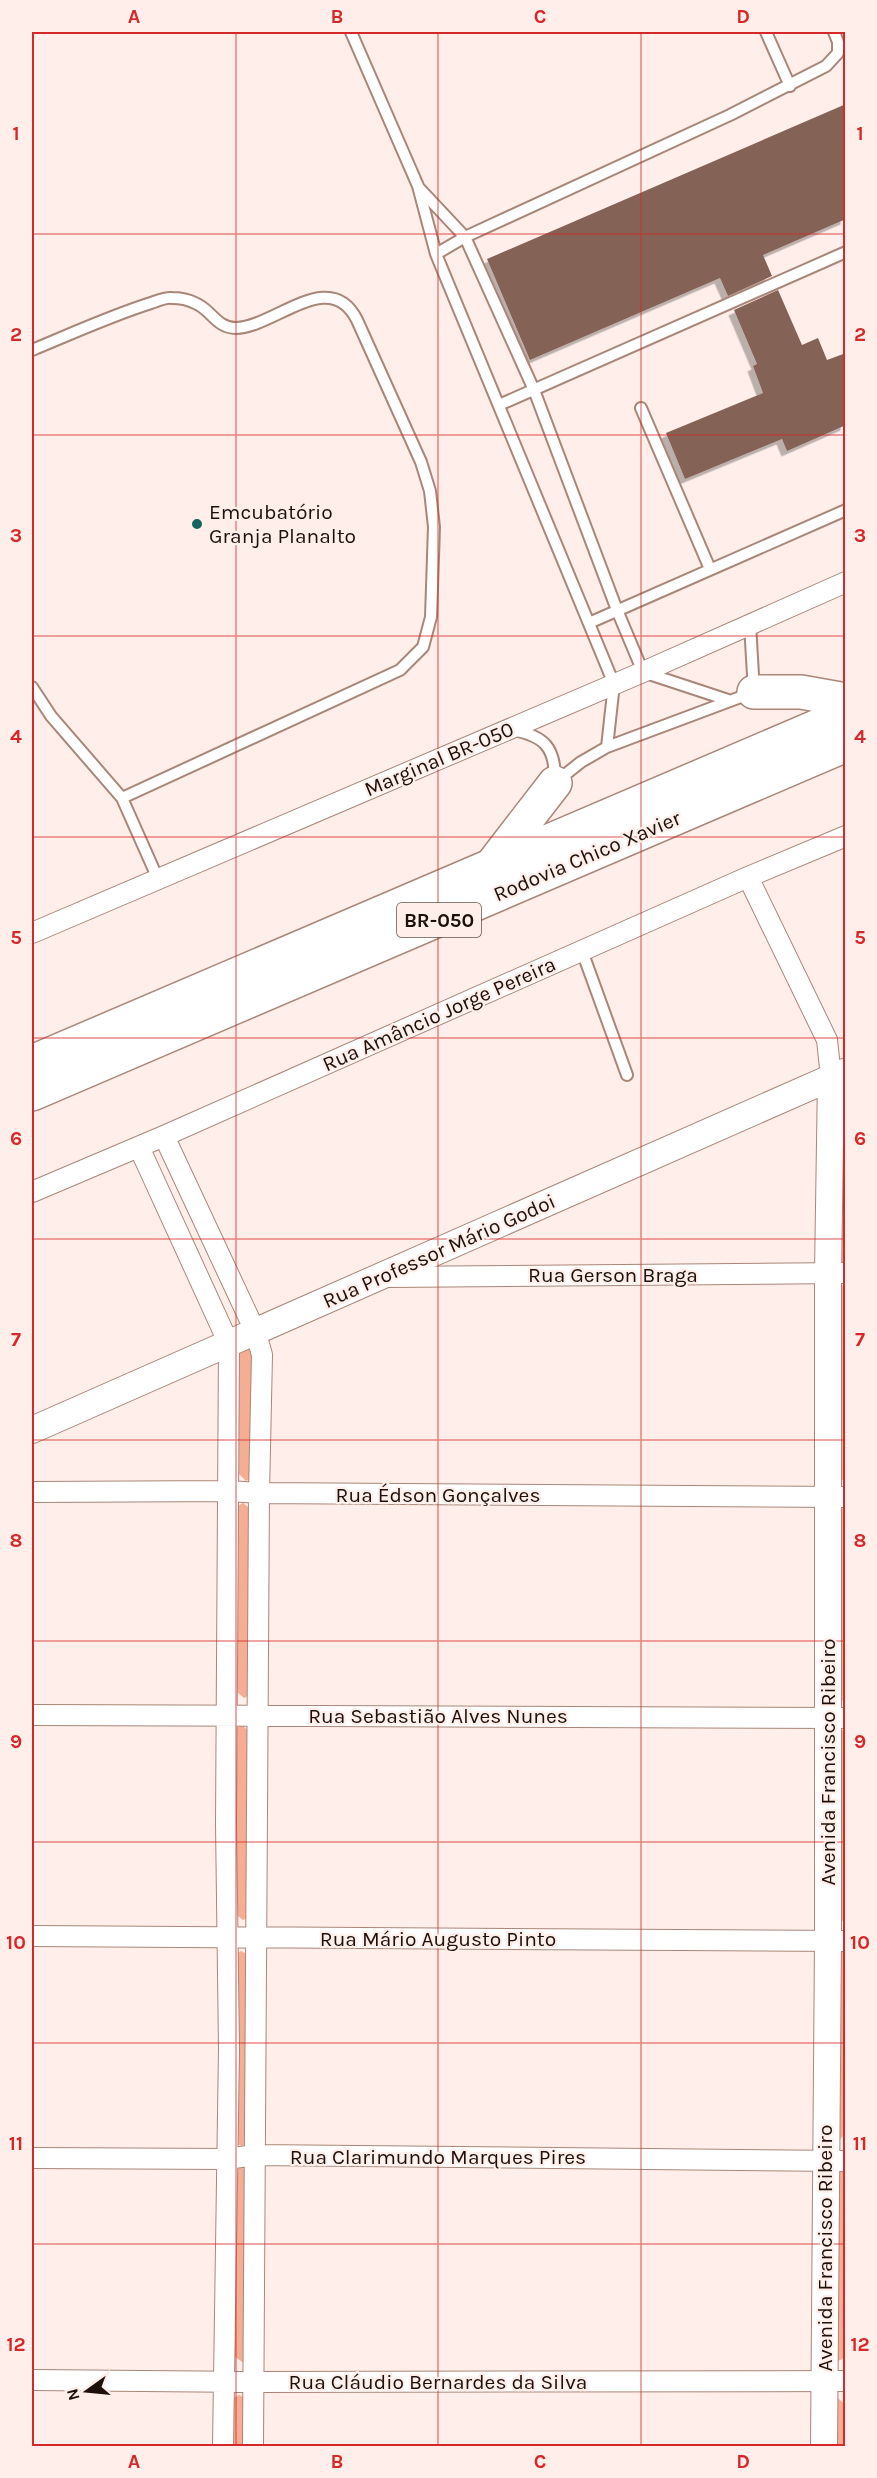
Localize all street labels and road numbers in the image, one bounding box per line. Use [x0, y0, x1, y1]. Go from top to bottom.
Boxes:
street label: Marginal BR-050 [361, 717, 517, 801]
street label: Rodovia Chico Xavier [490, 806, 685, 906]
road number: BR-050 [397, 903, 481, 937]
street label: Rua Amâncio Jorge Pereira [319, 952, 559, 1076]
street label: Rua Professor Mário Godoi [319, 1189, 559, 1313]
street label: Rua Gerson Braga [528, 1263, 698, 1287]
street label: Rua Édson Gonçalves [336, 1483, 540, 1507]
street label: Avenida Francisco Ribeiro [816, 1639, 840, 1885]
street label: Rua Sebastião Alves Nunes [308, 1704, 568, 1728]
street label: Rua Mário Augusto Pinto [320, 1927, 556, 1951]
street label: Avenida Francisco Ribeiro [813, 2125, 837, 2371]
street label: Rua Clarimundo Marques Pires [290, 2145, 586, 2169]
street label: Rua Cláudio Bernardes da Silva [289, 2370, 587, 2394]

